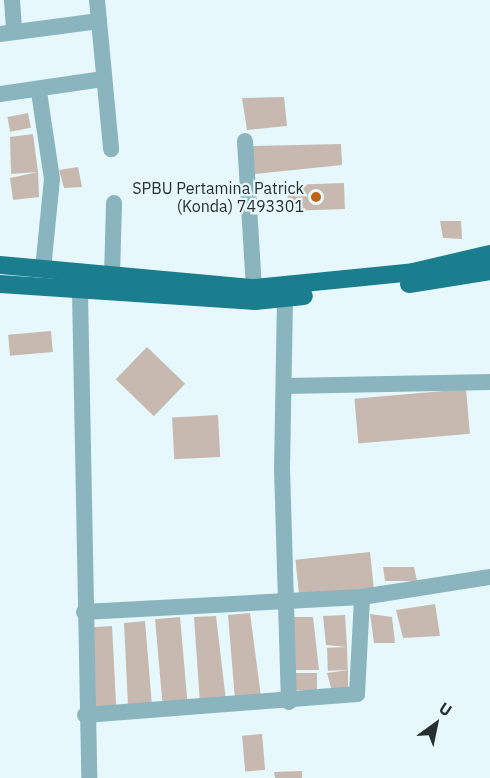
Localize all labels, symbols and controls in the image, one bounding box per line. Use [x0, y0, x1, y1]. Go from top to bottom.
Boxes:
place label: SPBU Pertamina Patrick (Konda) 7493301 [132, 178, 304, 216]
marker: SPBU Pertamina Patrick (Konda) 7493301 [309, 190, 323, 204]
north arrow [406, 694, 466, 754]
text: U [436, 697, 456, 720]

